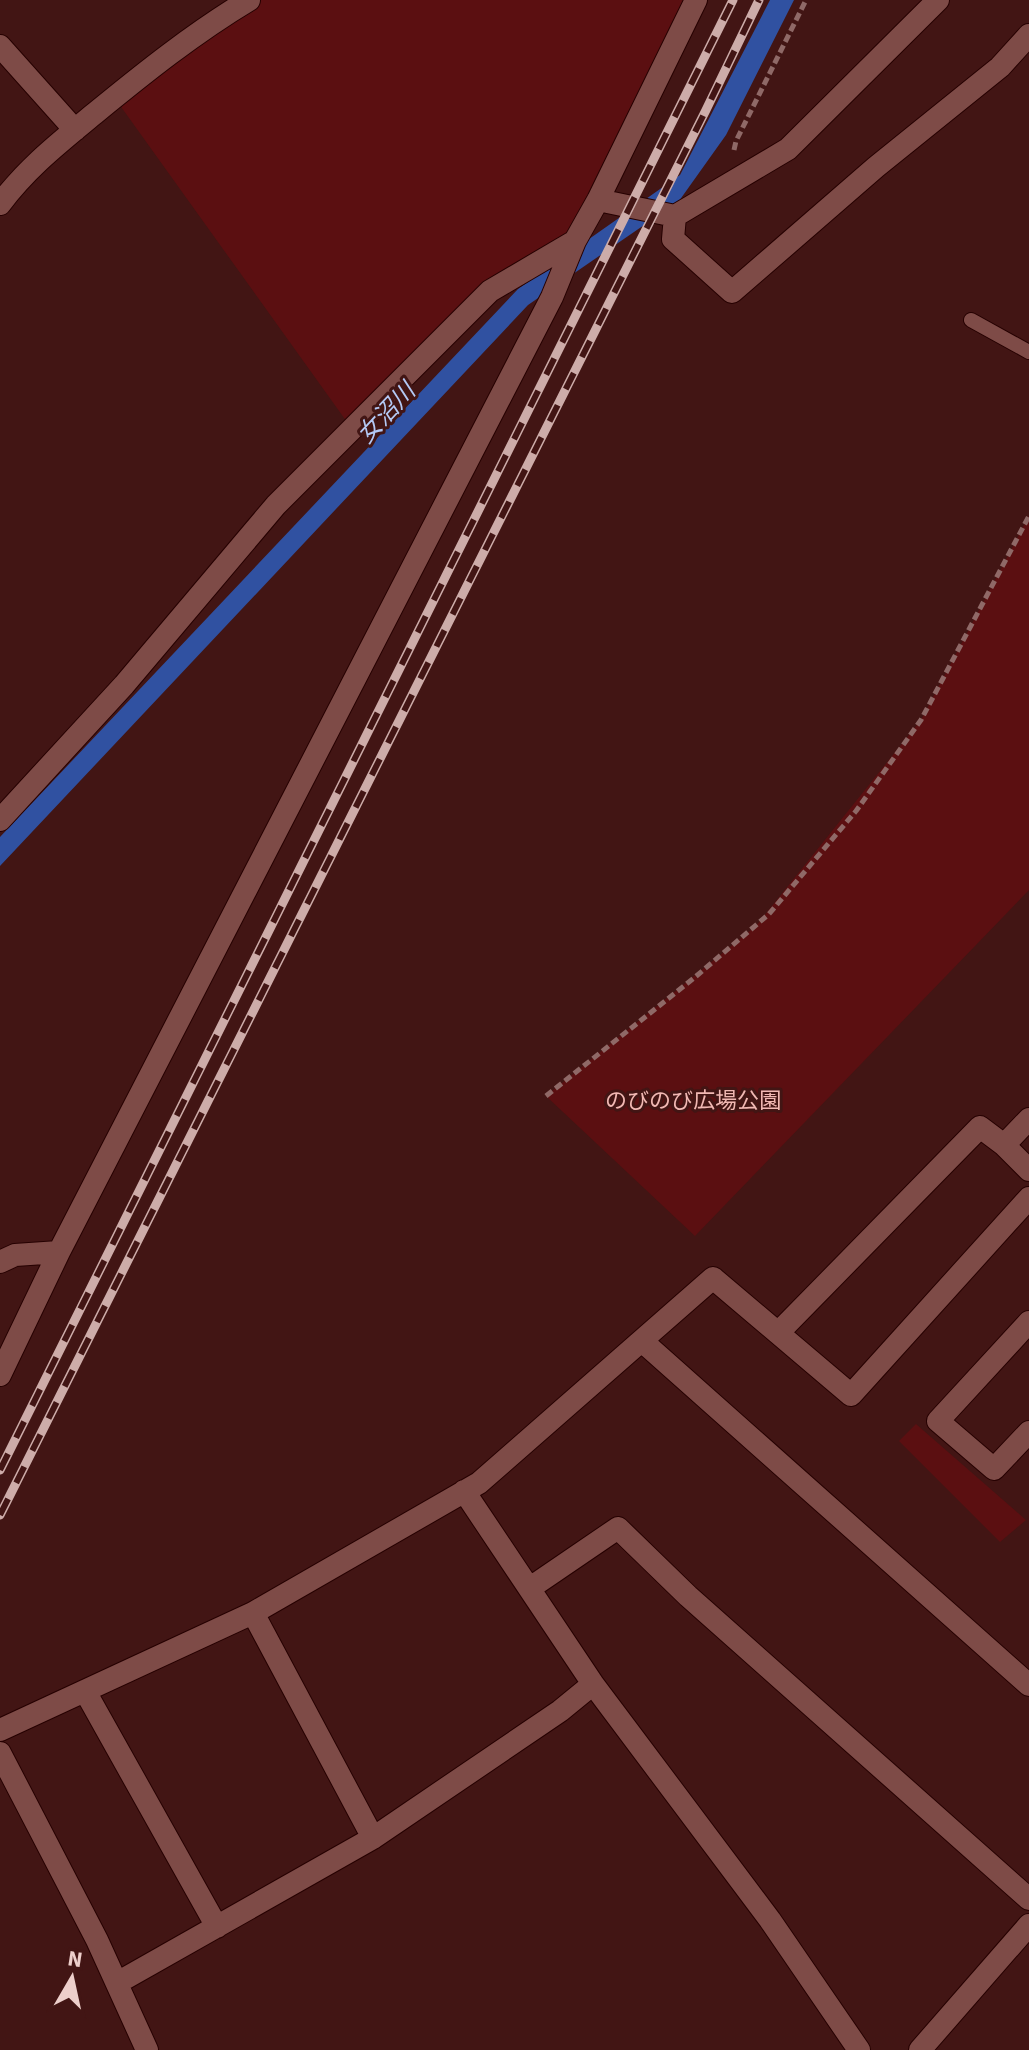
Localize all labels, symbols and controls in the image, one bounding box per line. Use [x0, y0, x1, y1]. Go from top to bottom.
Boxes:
water label: 女沼川 [349, 373, 426, 452]
park label: のびのび広場公園 [605, 1085, 781, 1117]
north arrow [32, 1938, 112, 2018]
text: N [65, 1942, 85, 1976]

